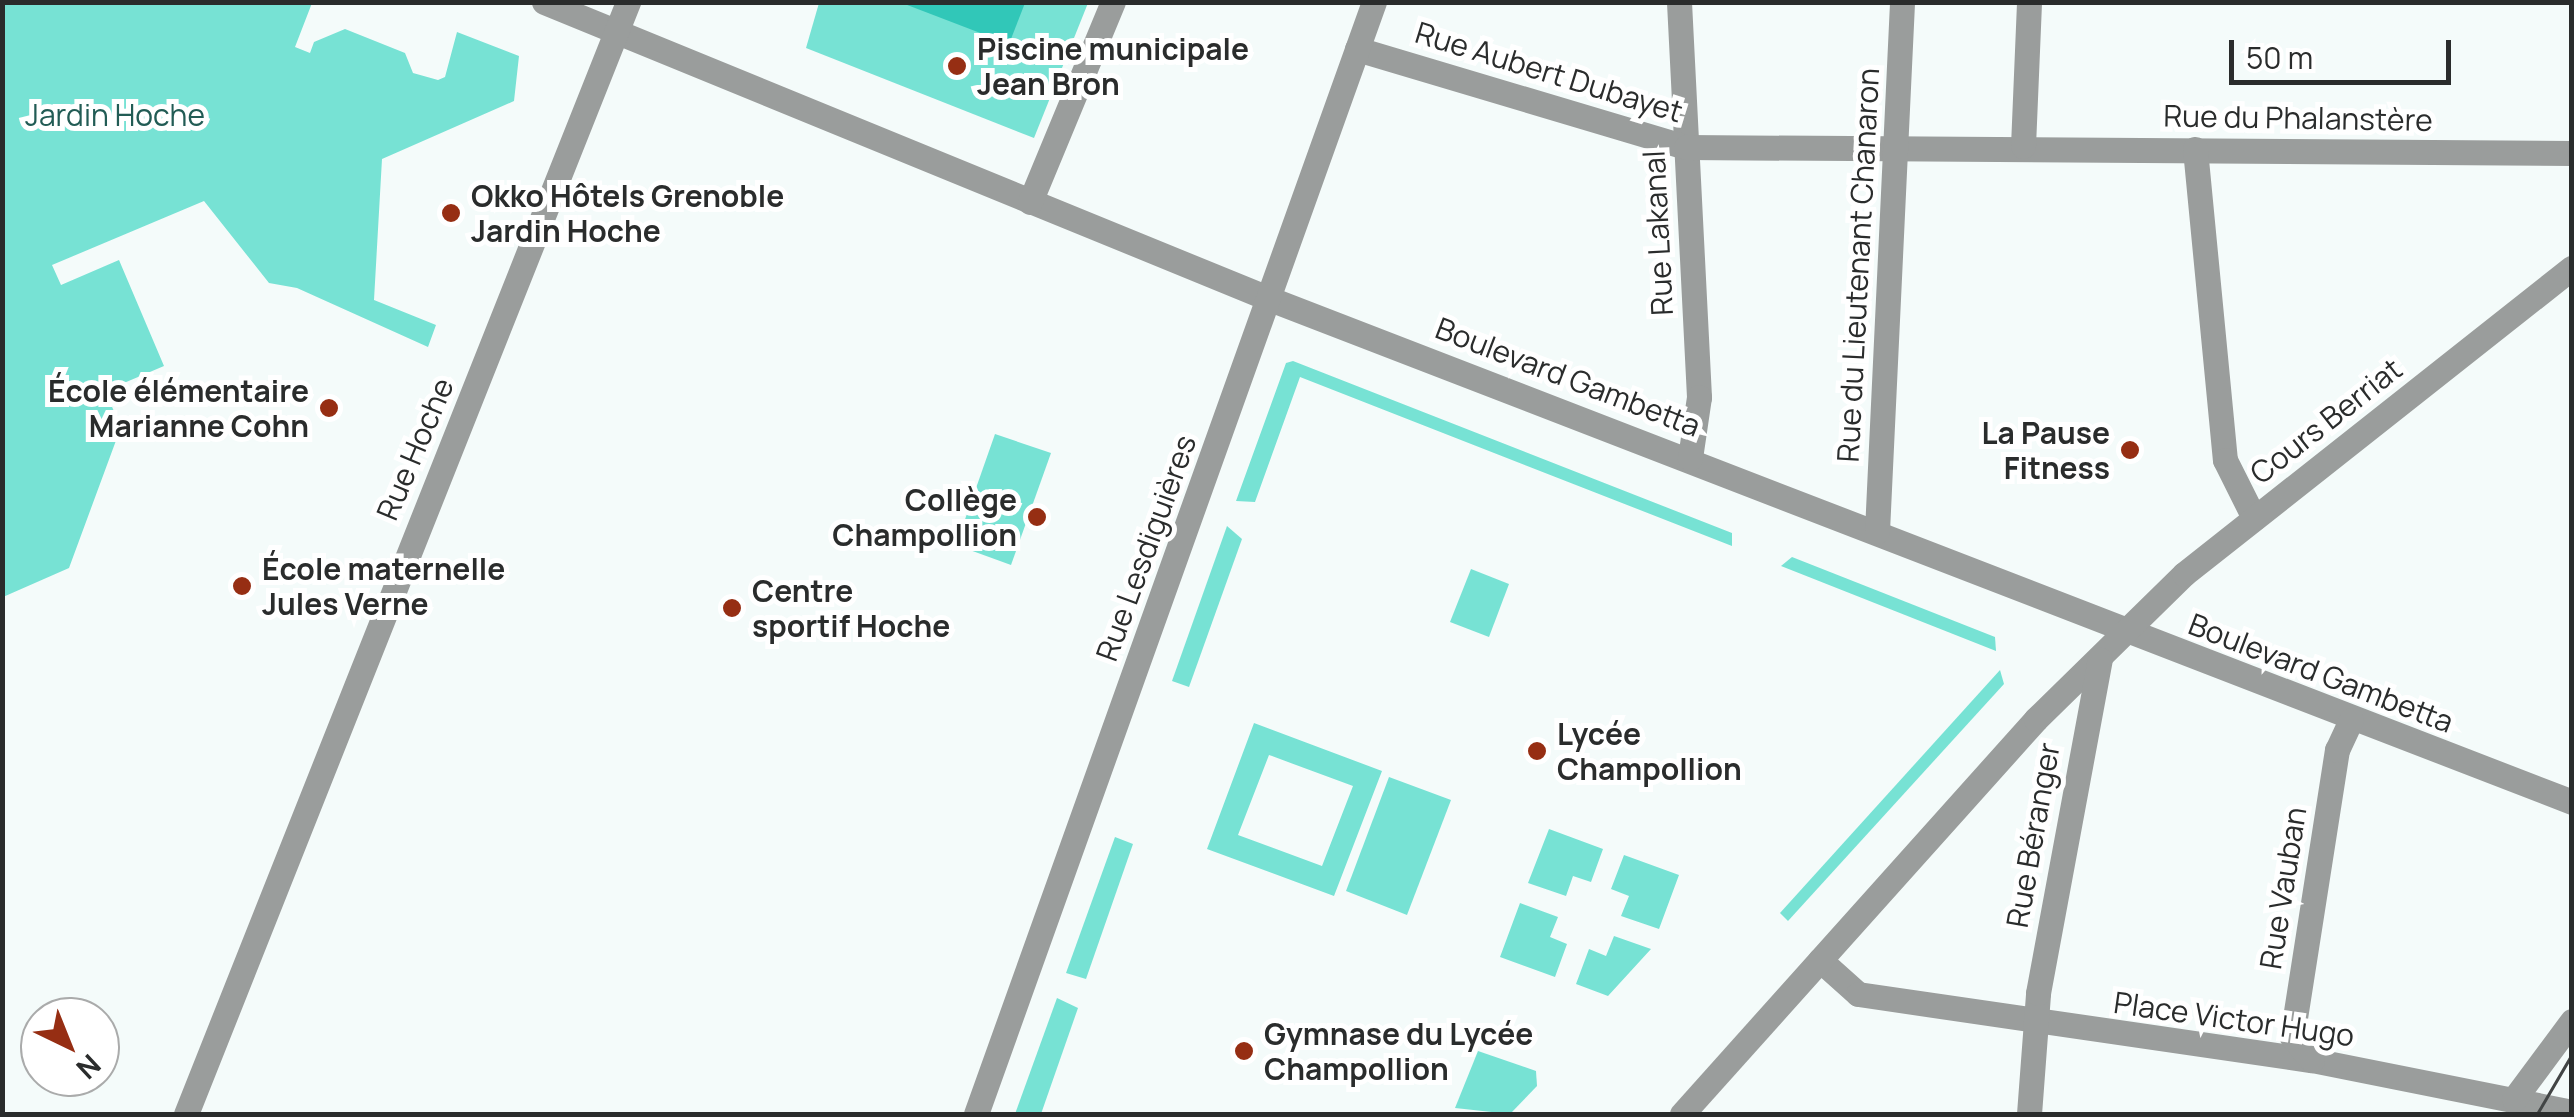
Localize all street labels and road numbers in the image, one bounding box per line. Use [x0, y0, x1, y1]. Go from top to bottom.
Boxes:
street label: Rue Aubert Dubayet [1411, 14, 1687, 130]
street label: Rue du Lieutenant Chanaron [1830, 67, 1886, 463]
street label: Rue du Phalanstère [2163, 98, 2433, 138]
street label: Rue Lakanal [1636, 150, 1680, 316]
street label: Boulevard Gambetta [1431, 310, 1705, 444]
street label: Cours Berriat [2243, 351, 2409, 491]
street label: Rue Hoche [369, 373, 461, 525]
street label: Rue Lesdiguières [1088, 430, 1204, 666]
street label: Boulevard Gambetta [2184, 606, 2458, 740]
street label: Rue Béranger [1999, 740, 2067, 930]
street label: Rue Vauban [2252, 804, 2314, 972]
street label: Place Victor Hugo [2111, 984, 2357, 1054]

